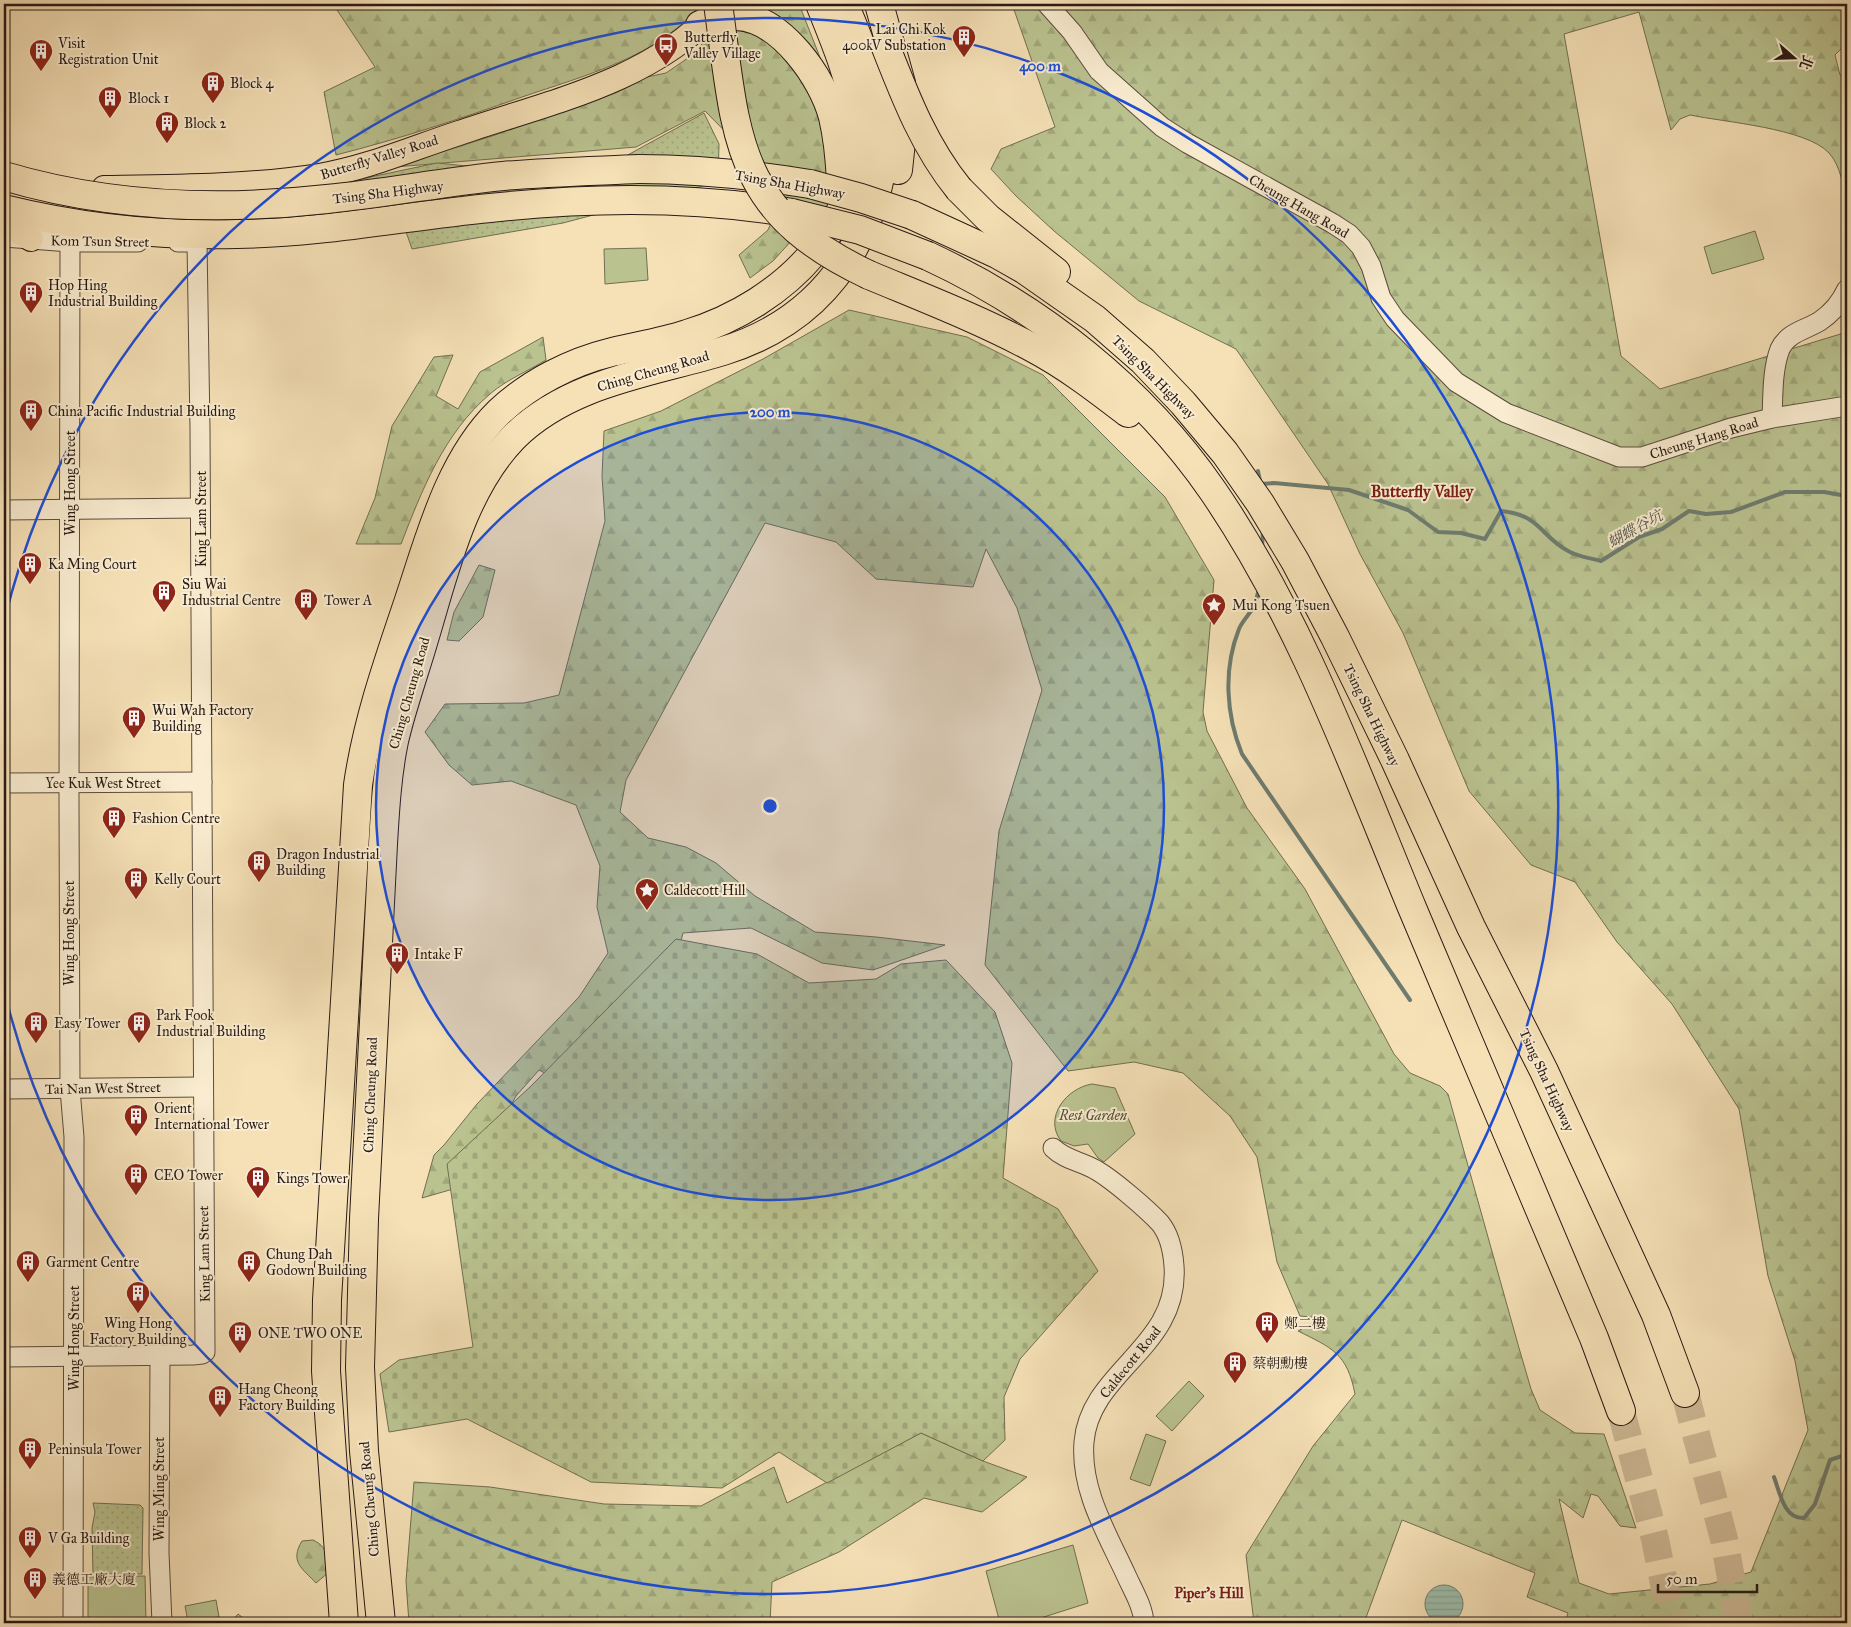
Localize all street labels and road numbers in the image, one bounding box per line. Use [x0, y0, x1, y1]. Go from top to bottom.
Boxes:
street label: Butterfly Valley Road [318, 131, 440, 184]
street label: Tsing Sha Highway [733, 166, 847, 203]
street label: Cheung Hang Road [1246, 171, 1352, 242]
street label: Tsing Sha Highway [332, 177, 445, 208]
street label: Kom Tsun Street [50, 232, 150, 251]
street label: Tsing Sha Highway [1108, 332, 1199, 423]
street label: Ching Cheung Road [595, 347, 711, 396]
street label: Cheung Hang Road [1648, 414, 1761, 463]
street label: Wing Hong Street [62, 430, 79, 536]
street label: King Lam Street [193, 471, 210, 567]
street label: Ching Cheung Road [385, 635, 434, 751]
street label: Tsing Sha Highway [1339, 661, 1404, 769]
street label: Yee Kuk West Street [45, 775, 161, 792]
street label: Wing Hong Street [61, 880, 78, 986]
street label: Tsing Sha Highway [1515, 1026, 1578, 1135]
street label: Ching Cheung Road [360, 1037, 381, 1153]
street label: Tai Nan West Street [45, 1079, 161, 1098]
street label: King Lam Street [195, 1205, 214, 1302]
street label: Wing Hong Street [66, 1285, 83, 1391]
street label: Caldecott Road [1096, 1323, 1165, 1402]
street label: Wing Ming Street [151, 1437, 168, 1541]
street label: Ching Cheung Road [356, 1441, 383, 1557]

